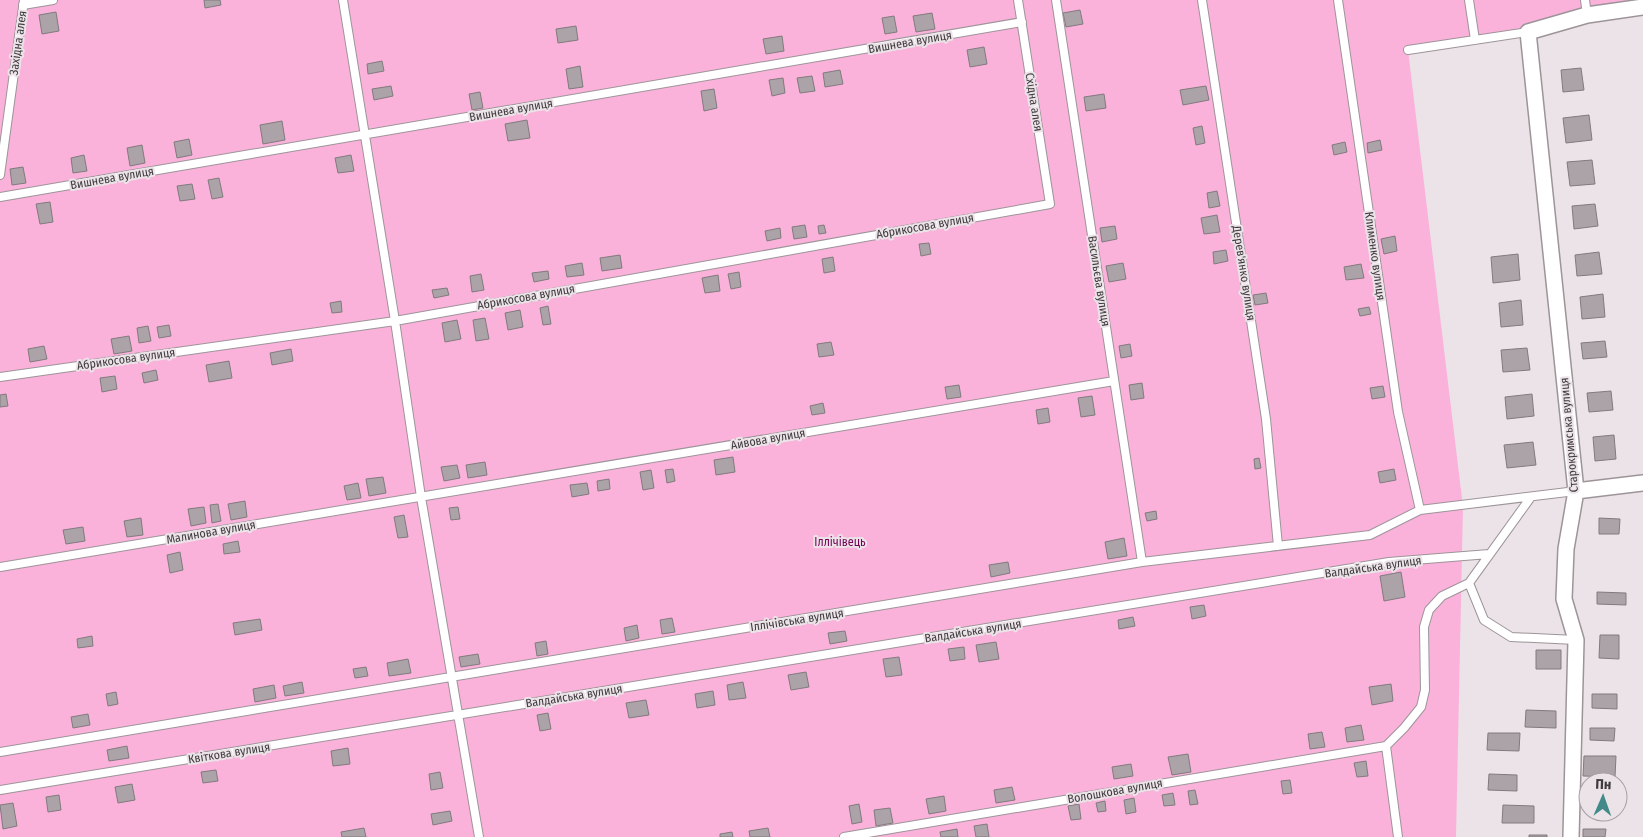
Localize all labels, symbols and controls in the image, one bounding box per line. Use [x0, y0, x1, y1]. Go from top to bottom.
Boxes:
street label: Західна алея [7, 10, 29, 76]
street label: Вишнева вулиця [867, 28, 953, 56]
street label: Східна алея [1022, 72, 1046, 132]
street label: Вишнева вулиця [468, 96, 554, 124]
street label: Вишнева вулиця [69, 164, 155, 192]
street label: Абрикосова вулиця [875, 211, 975, 241]
street label: Клименко вулиця [1362, 211, 1388, 301]
street label: Дерев'янко вулиця [1229, 224, 1258, 321]
street label: Васильєва вулиця [1085, 235, 1113, 327]
street label: Абрикосова вулиця [476, 282, 576, 312]
street label: Абрикосова вулиця [76, 345, 176, 373]
street label: Старокримська вулиця [1557, 377, 1581, 493]
street label: Айвова вулиця [730, 426, 806, 452]
street label: Малинова вулиця [165, 517, 257, 547]
park label: Іллічівець [814, 535, 866, 549]
street label: Валдайська вулиця [1324, 553, 1422, 581]
street label: Іллічівська вулиця [749, 606, 845, 634]
street label: Валдайська вулиця [924, 616, 1022, 646]
street label: Валдайська вулиця [525, 681, 623, 711]
street label: Квіткова вулиця [187, 740, 271, 766]
north arrow [1578, 772, 1628, 822]
street label: Волошкова вулиця [1066, 776, 1164, 806]
text: Пн [1595, 776, 1612, 793]

